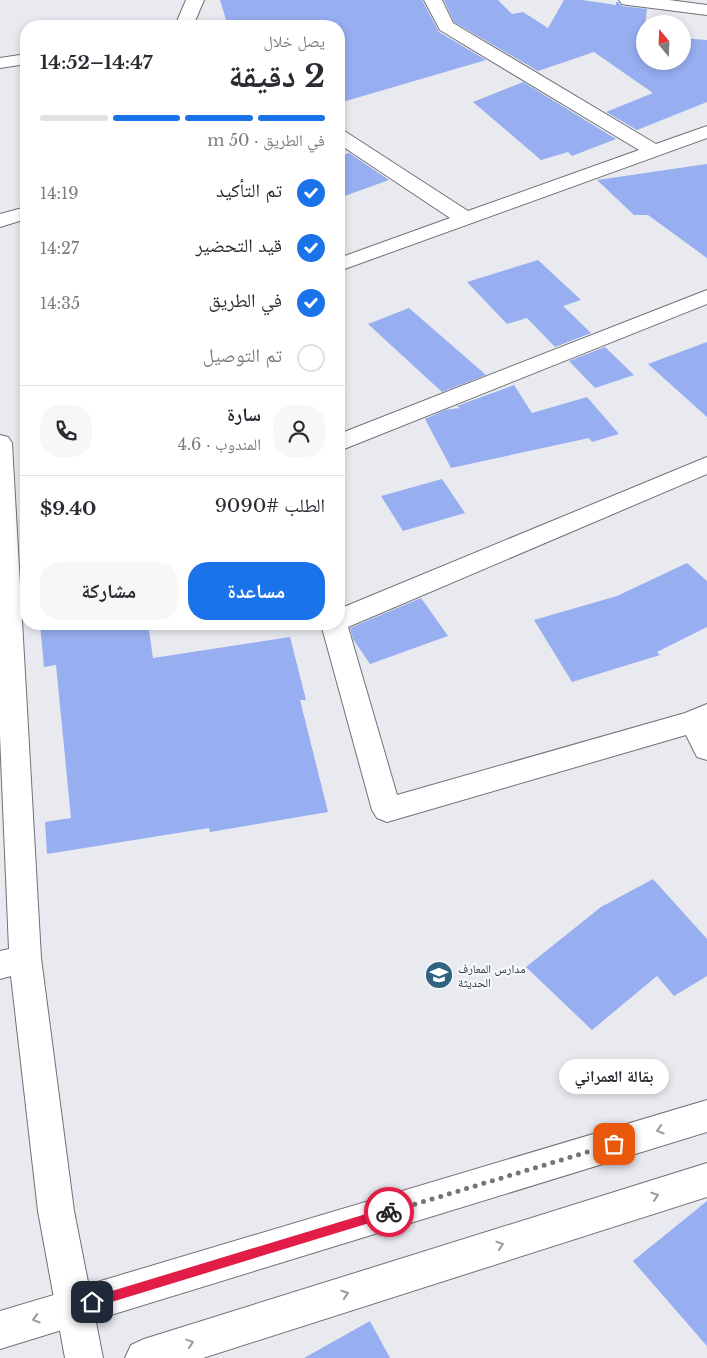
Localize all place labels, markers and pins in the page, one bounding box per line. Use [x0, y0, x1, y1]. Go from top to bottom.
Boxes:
school or university icon: مدارس المعارف الحديثة [424, 960, 454, 990]
place label: مدارس المعارف الحديثة [458, 961, 525, 990]
callout: بقالة العمراني [559, 1059, 669, 1094]
pin [593, 1123, 635, 1165]
pin [71, 1281, 113, 1323]

